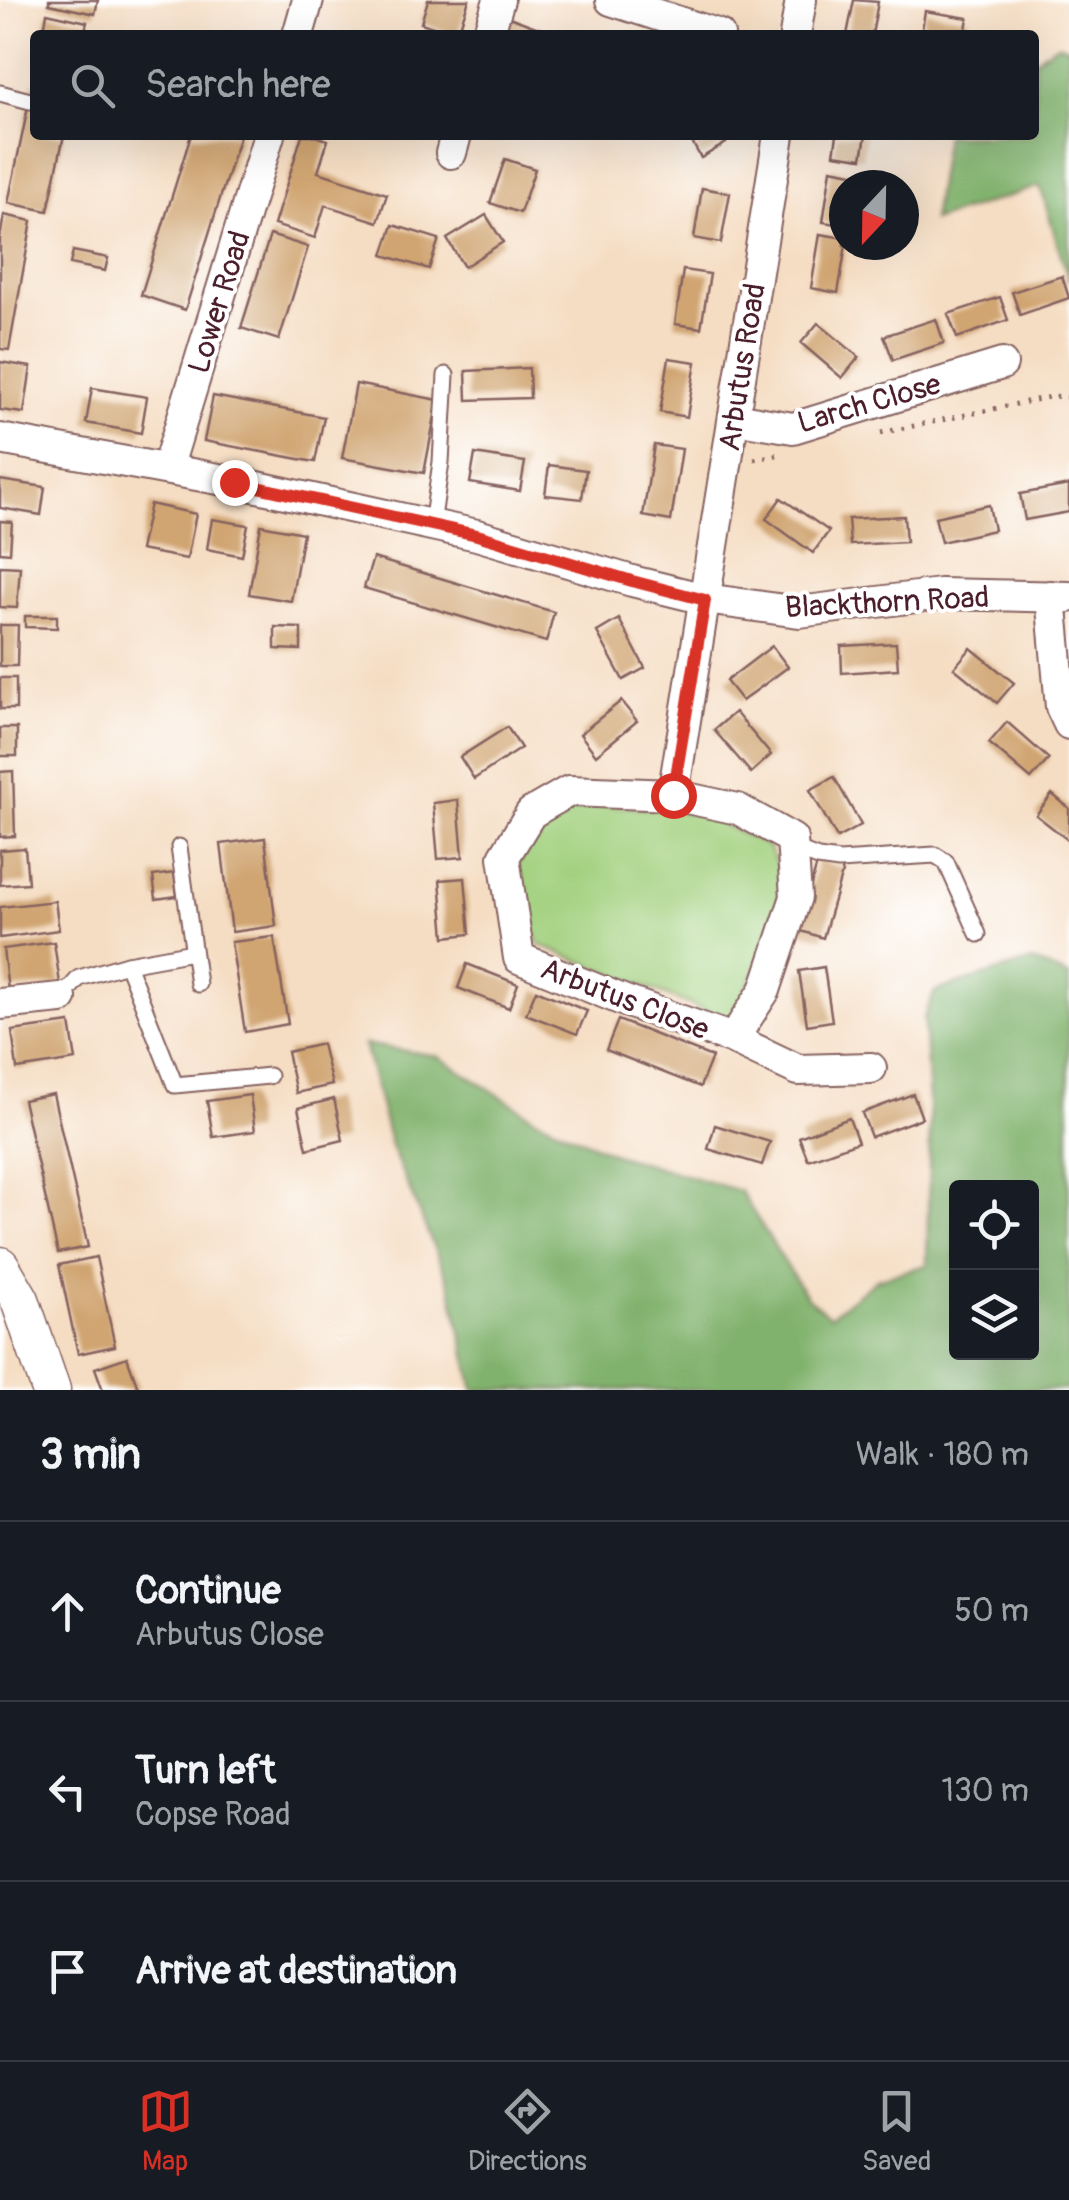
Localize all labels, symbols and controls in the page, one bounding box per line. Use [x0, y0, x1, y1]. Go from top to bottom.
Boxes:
search box [30, 30, 1039, 140]
icon: search [65, 58, 120, 113]
text: Search here [145, 61, 331, 109]
north arrow [829, 170, 919, 260]
street label: Lower Road [180, 226, 259, 378]
street label: Arbutus Road [711, 281, 774, 454]
street label: Larch Close [793, 365, 945, 442]
route end [212, 460, 258, 506]
street label: Blackthorn Road [784, 579, 990, 626]
route start [651, 773, 697, 819]
street label: Arbutus Close [536, 950, 714, 1049]
map controls [949, 1180, 1039, 1360]
button: locate [949, 1180, 1039, 1270]
button: layers [949, 1270, 1039, 1360]
text: 3 min [40, 1429, 141, 1481]
text: Walk · 180 m [856, 1435, 1029, 1475]
text: Continue [135, 1567, 281, 1615]
icon: ahead [40, 1584, 95, 1639]
text: 50 m [954, 1591, 1029, 1631]
text: Arbutus Close [135, 1615, 324, 1655]
text: Turn left [135, 1747, 276, 1795]
icon: left [40, 1764, 95, 1819]
text: 130 m [941, 1771, 1029, 1811]
text: Copse Road [135, 1795, 291, 1835]
icon: arrive [40, 1944, 95, 1999]
text: Arrive at destination [135, 1947, 457, 1995]
tab: Map [138, 2084, 193, 2179]
tab: Directions [468, 2084, 587, 2179]
tab: Saved [862, 2084, 931, 2179]

